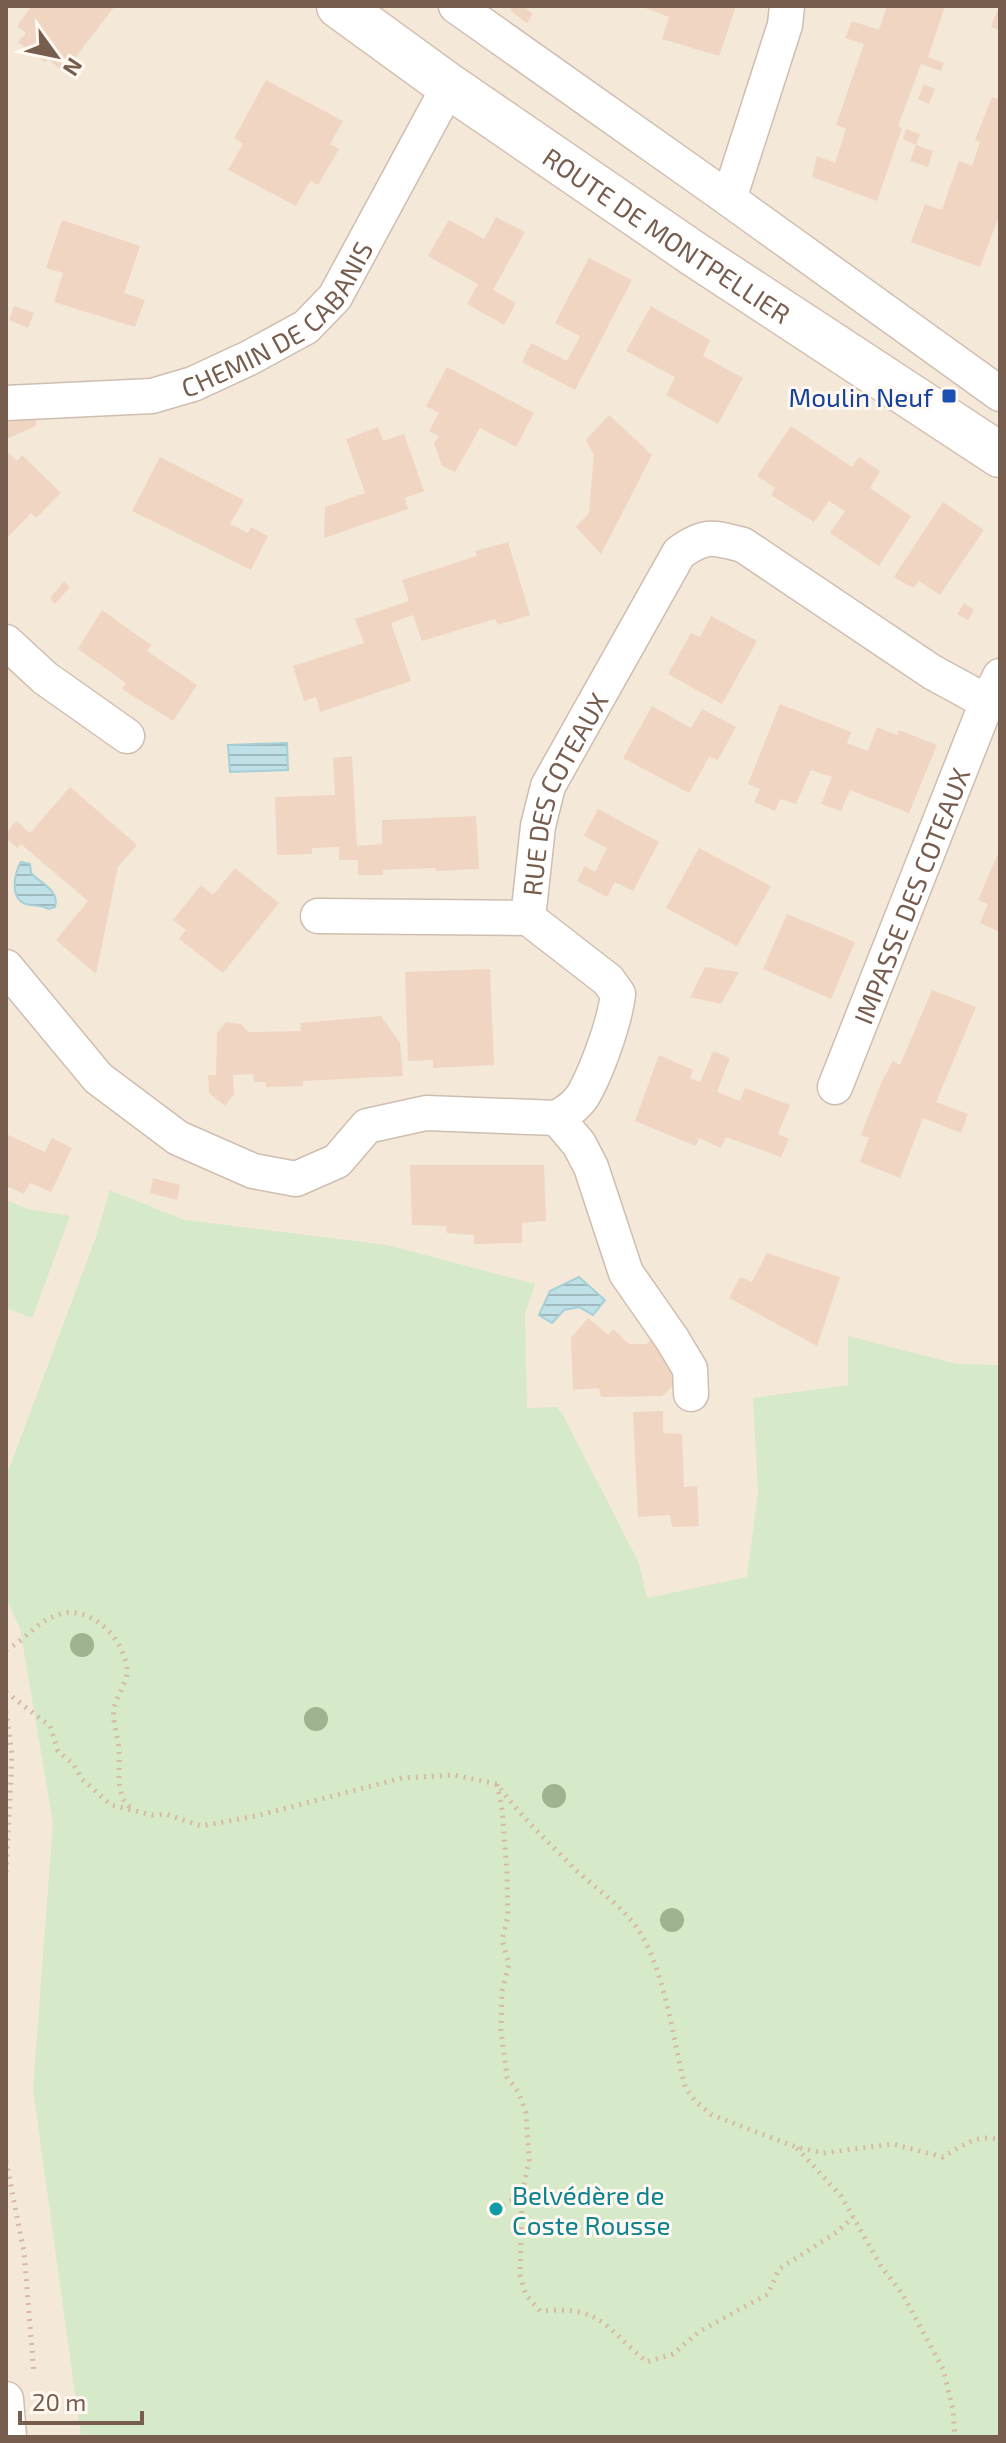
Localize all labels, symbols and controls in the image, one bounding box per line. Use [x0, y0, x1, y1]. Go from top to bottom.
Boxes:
north arrow [16, 16, 96, 96]
text: N [58, 54, 89, 81]
street label: ROUTE DE MONTPELLIER [538, 140, 797, 329]
street label: CHEMIN DE CABANIS [178, 236, 378, 402]
place label: Moulin Neuf [789, 381, 934, 412]
marker: Moulin Neuf [940, 387, 958, 405]
street label: RUE DES COTEAUX [515, 686, 613, 897]
street label: IMPASSE DES COTEAUX [846, 763, 975, 1028]
place label: Belvédère de Coste Rousse [512, 2179, 670, 2240]
marker: Belvédère de Coste Rousse [487, 2200, 505, 2218]
scale bar [20, 2375, 142, 2425]
text: 20 m [32, 2387, 86, 2416]

